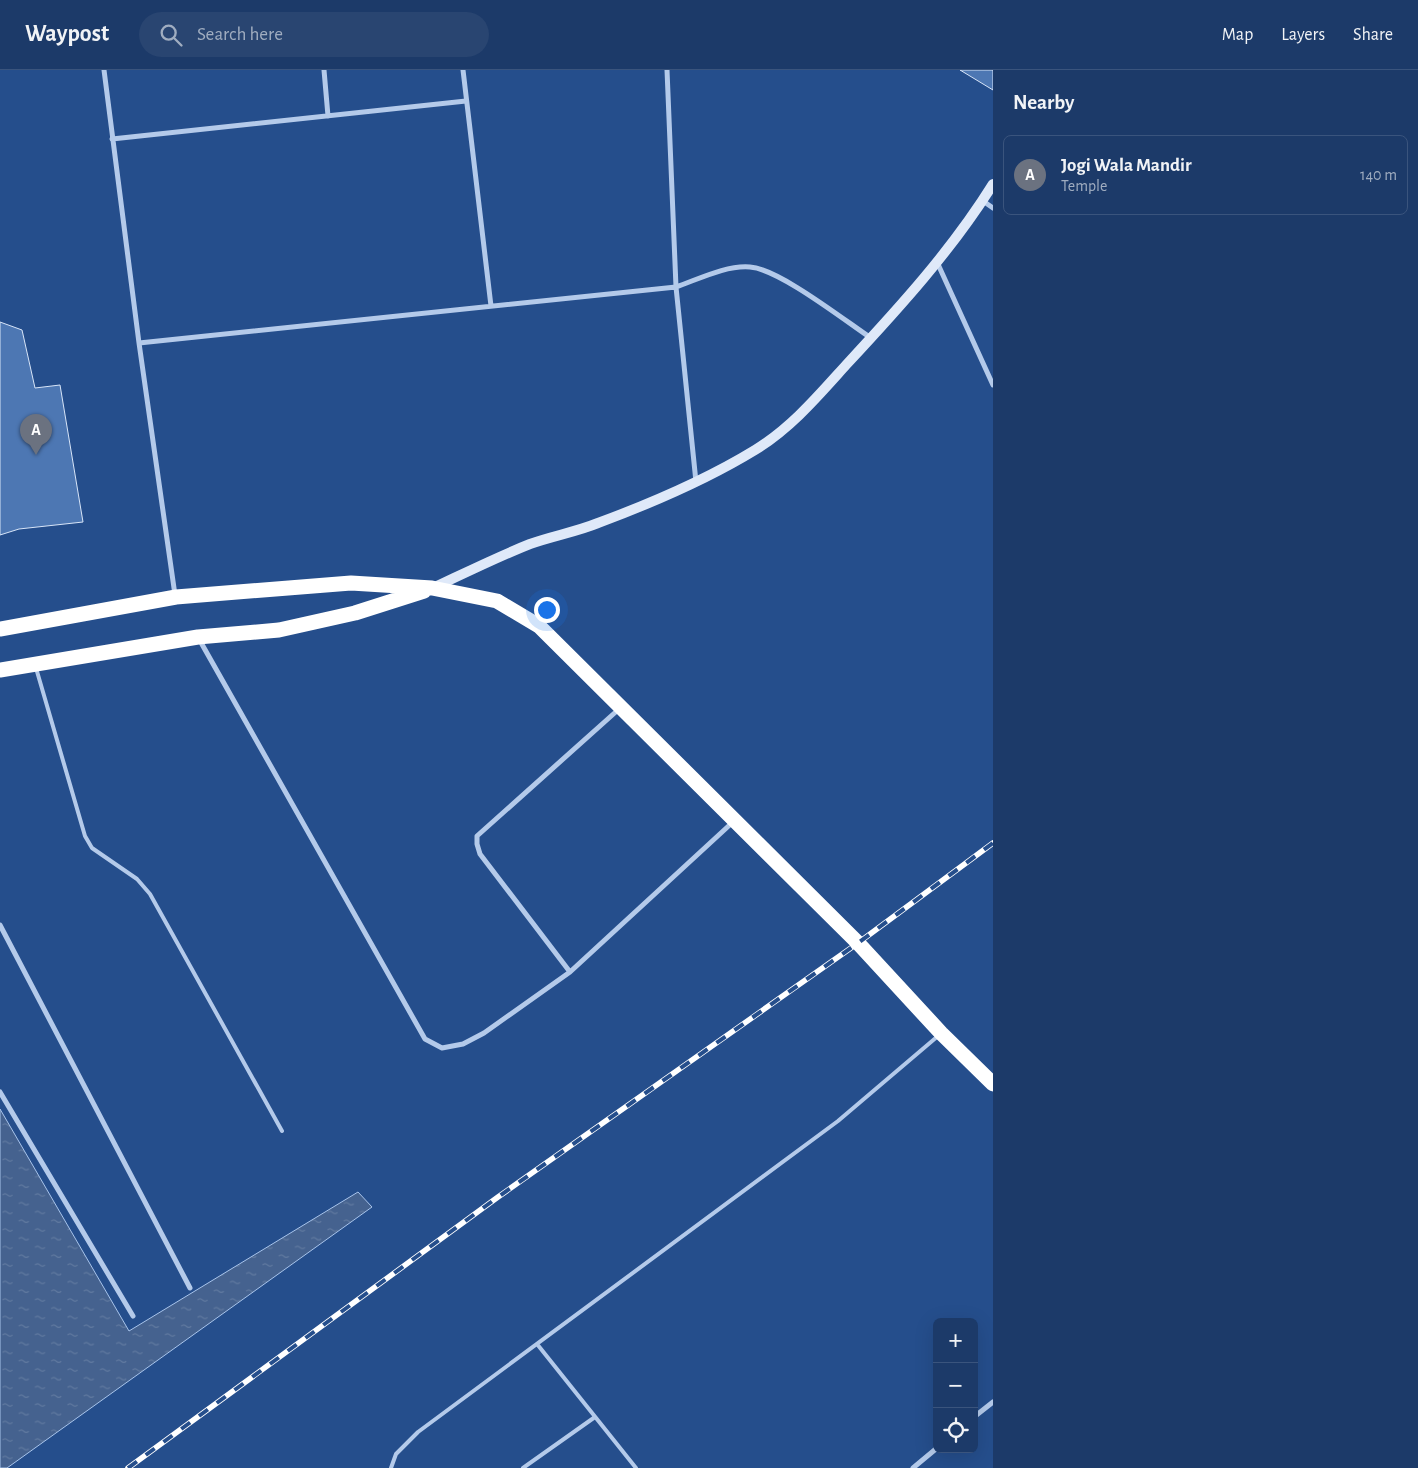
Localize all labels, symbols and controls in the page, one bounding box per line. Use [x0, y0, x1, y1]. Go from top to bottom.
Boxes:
search box [139, 12, 489, 57]
icon: search [157, 21, 185, 49]
text: Waypost [25, 22, 109, 46]
text: Search here [197, 25, 283, 44]
text: Map [1222, 26, 1253, 44]
text: Layers [1281, 26, 1325, 44]
text: Share [1353, 26, 1393, 44]
text: Nearby [1013, 92, 1074, 113]
text: Jogi Wala Mandir [1061, 156, 1192, 175]
text: A [1025, 167, 1035, 183]
text: 140 m [1360, 167, 1397, 183]
text: Temple [1061, 178, 1107, 194]
pin: A [20, 414, 52, 455]
your location [534, 597, 560, 623]
map controls [933, 1318, 978, 1453]
button: + [933, 1318, 978, 1363]
button: − [933, 1363, 978, 1408]
button: locate [933, 1408, 978, 1453]

